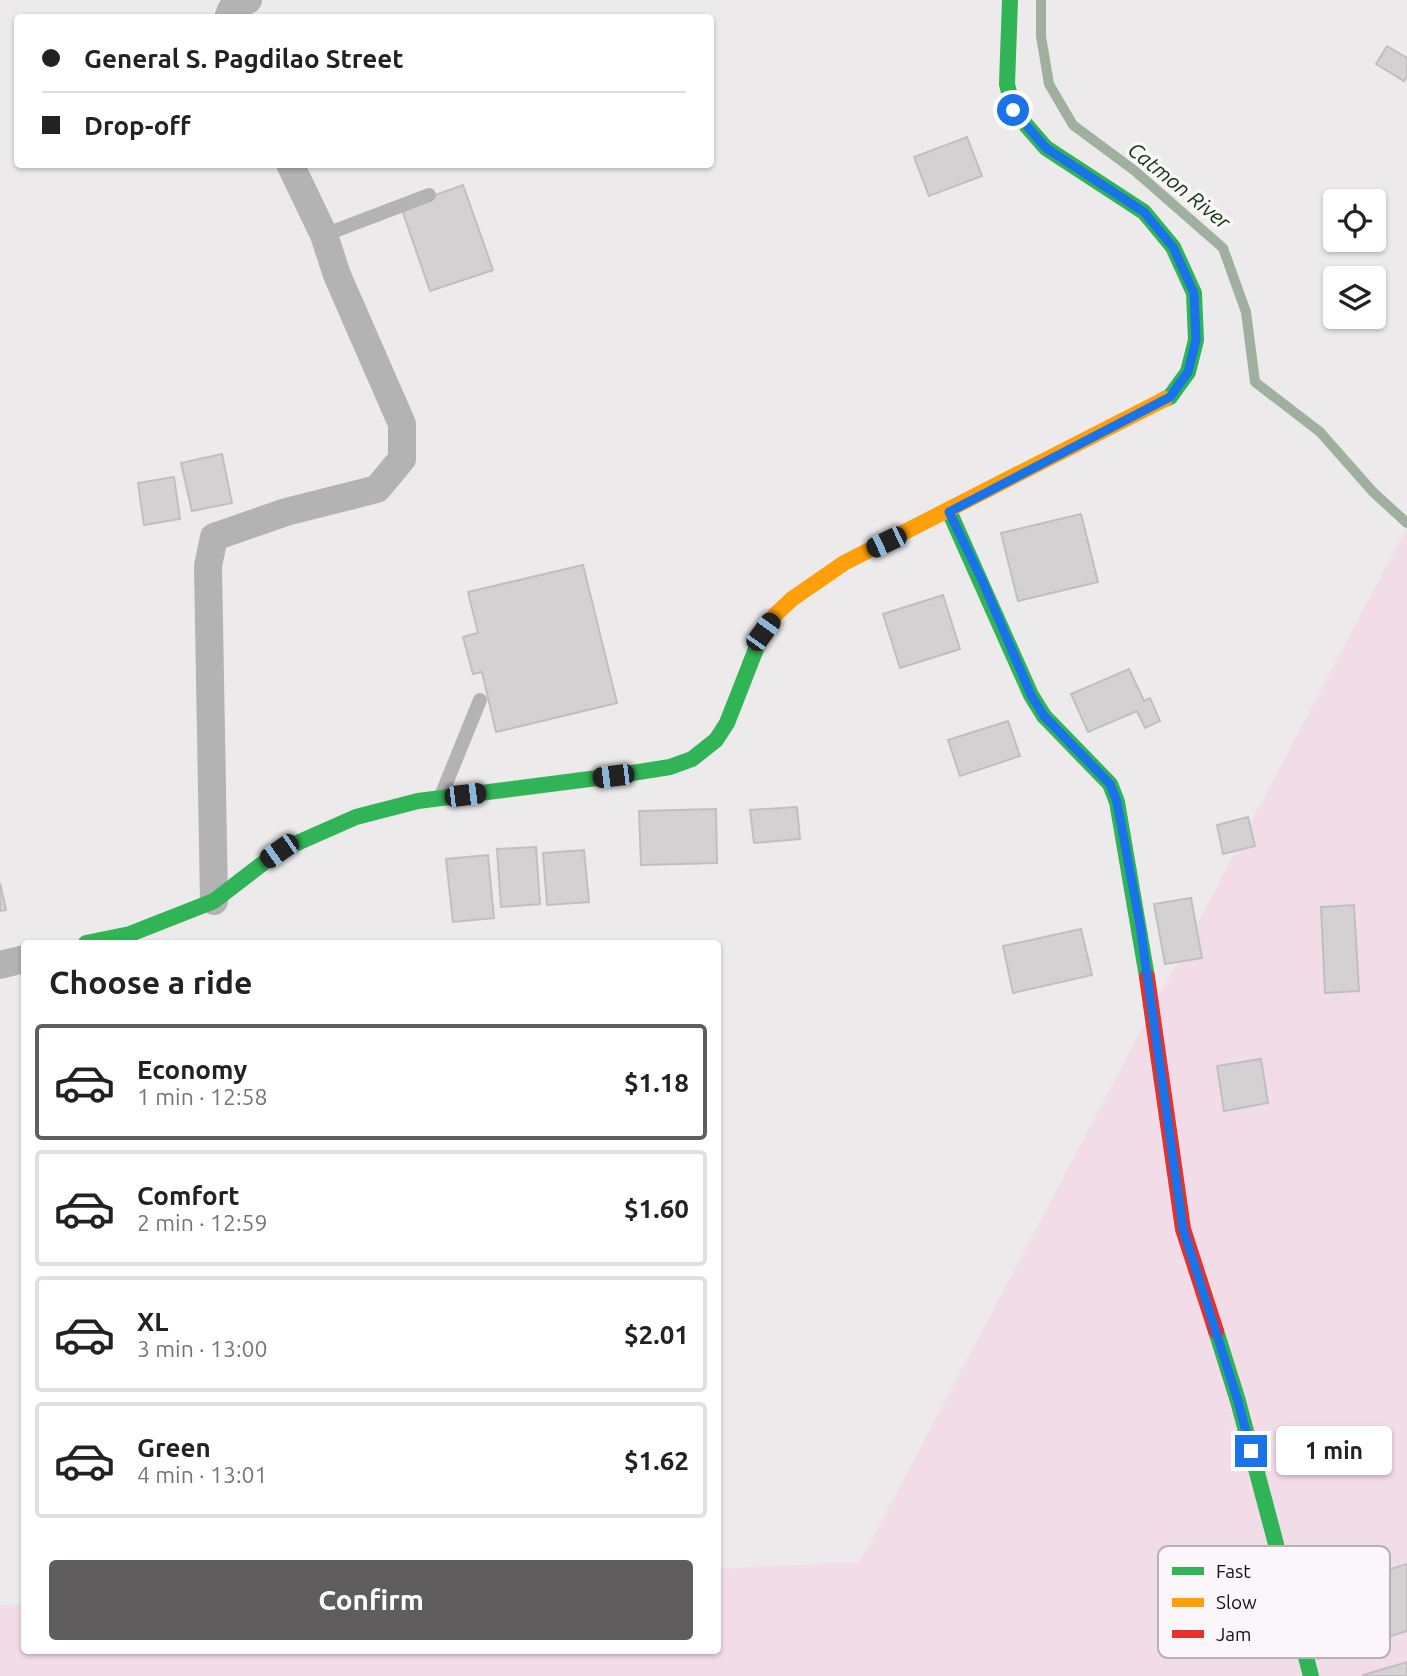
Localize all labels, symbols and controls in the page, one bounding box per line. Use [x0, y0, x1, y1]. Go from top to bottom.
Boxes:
text: General S. Pagdilao Street [84, 44, 403, 73]
route start [997, 94, 1029, 126]
text: Drop-off [84, 111, 191, 140]
water label: Catmon River [1124, 137, 1236, 234]
map controls [1323, 189, 1386, 329]
button: locate [1323, 189, 1386, 252]
button: layers [1323, 266, 1386, 329]
car [863, 523, 910, 561]
car [743, 609, 784, 655]
car [591, 763, 636, 789]
car [443, 782, 488, 808]
car [256, 830, 303, 872]
text: Choose a ride [49, 964, 252, 1000]
icon: car [53, 1051, 116, 1114]
text: Economy [137, 1055, 247, 1084]
text: $1.18 [624, 1068, 689, 1097]
text: 1 min · 12:58 [137, 1084, 268, 1109]
icon: car [53, 1177, 116, 1240]
text: Comfort [137, 1181, 240, 1210]
text: $1.60 [624, 1194, 689, 1223]
text: 2 min · 12:59 [137, 1210, 268, 1235]
icon: car [53, 1303, 116, 1366]
text: XL [137, 1307, 168, 1336]
text: $2.01 [624, 1320, 689, 1349]
text: 3 min · 13:00 [137, 1336, 268, 1361]
callout: 1 min [1276, 1426, 1391, 1476]
icon: car [53, 1429, 116, 1492]
text: Green [137, 1433, 211, 1462]
route end [1235, 1435, 1267, 1467]
text: 1 min [1305, 1438, 1363, 1463]
text: $1.62 [624, 1446, 689, 1475]
text: 4 min · 13:01 [137, 1462, 268, 1487]
legend [1158, 1546, 1390, 1658]
button: Confirm [49, 1560, 693, 1640]
text: Fast [1216, 1560, 1251, 1582]
text: Slow [1216, 1591, 1257, 1613]
text: Jam [1216, 1623, 1252, 1645]

